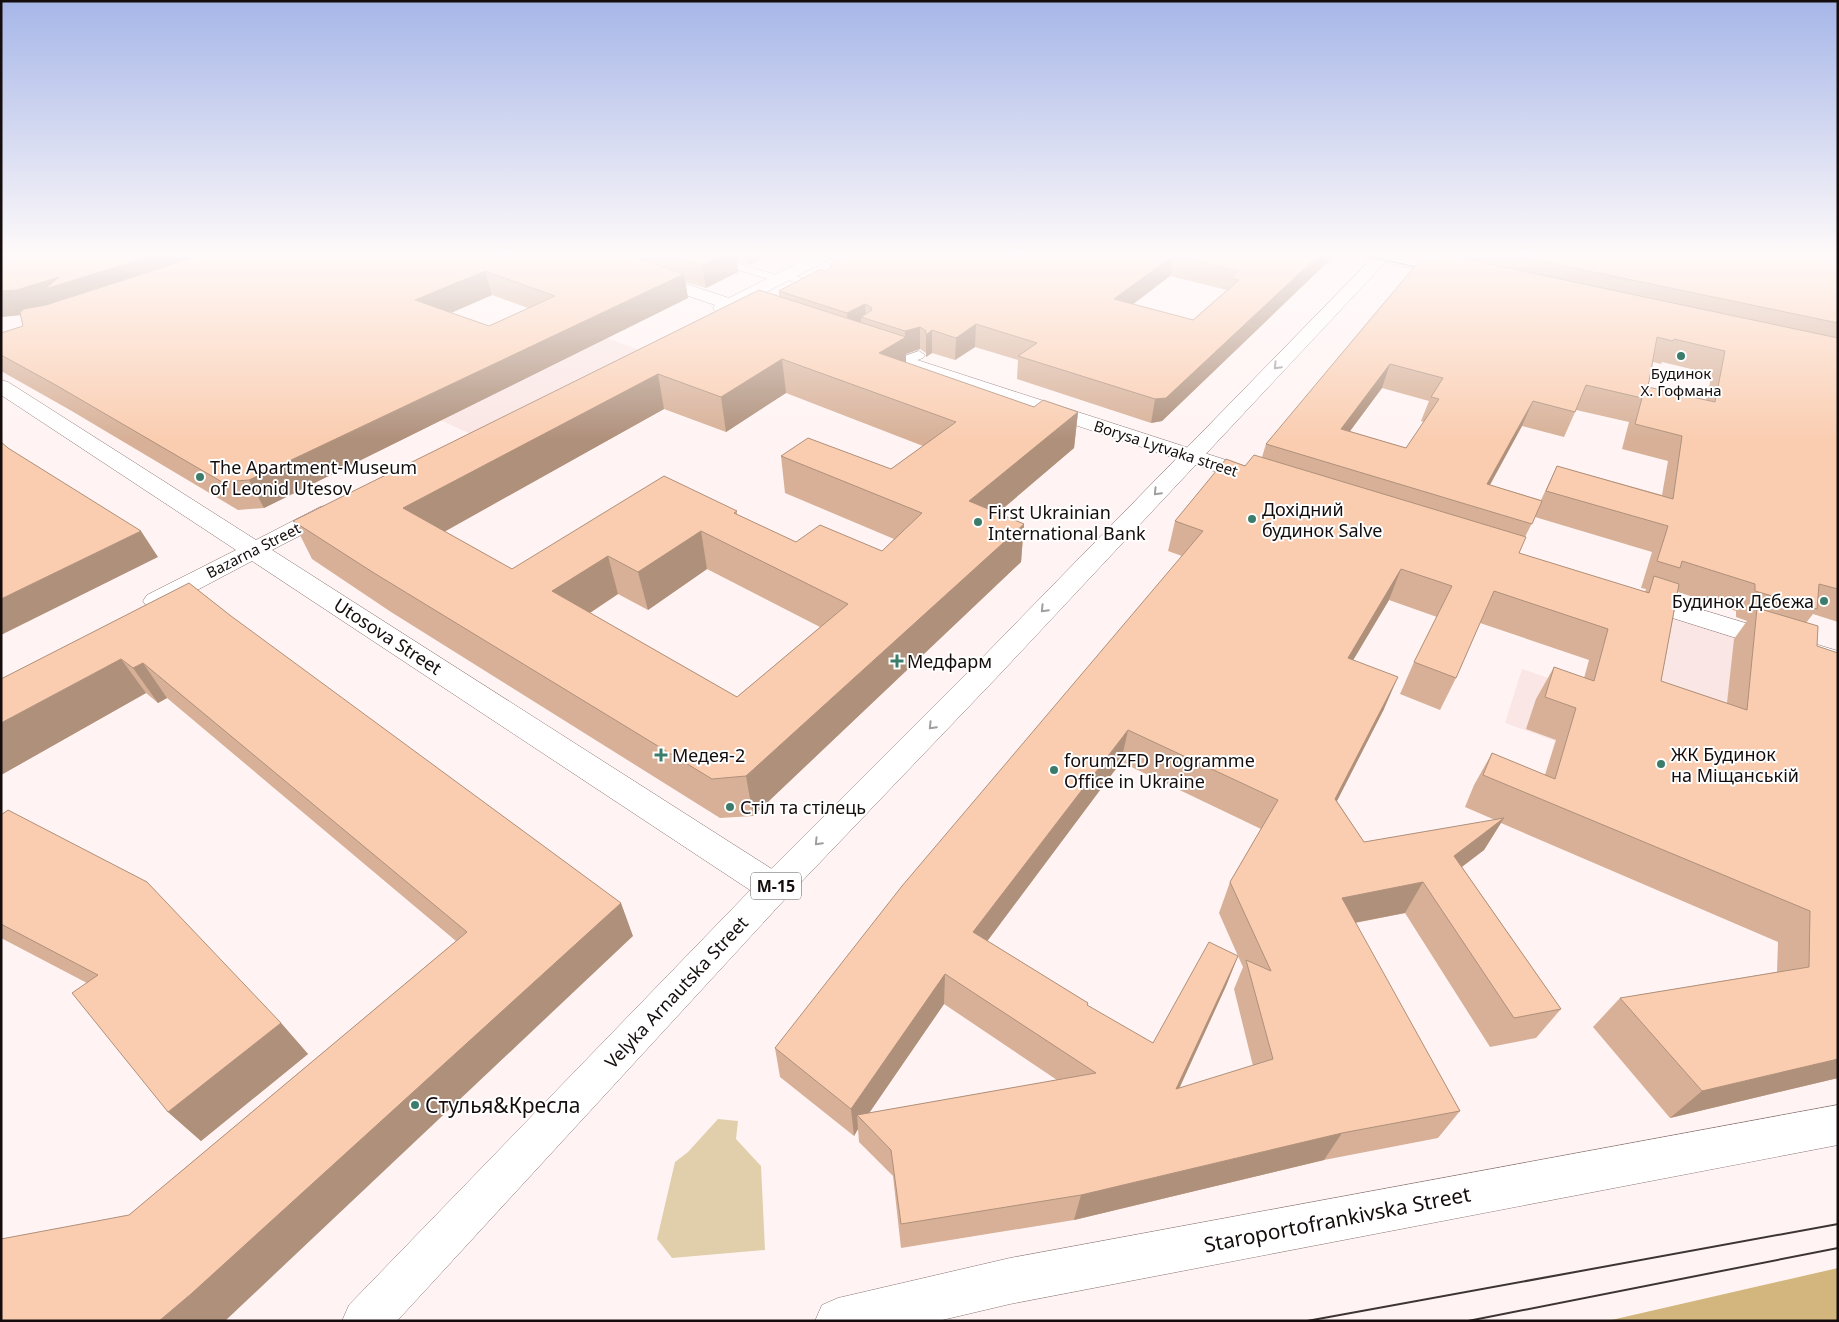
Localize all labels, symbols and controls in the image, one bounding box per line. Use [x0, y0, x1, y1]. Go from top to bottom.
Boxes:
marker: Будинок Х. Гофмана [1675, 350, 1687, 362]
one-way arrow [1274, 361, 1283, 370]
place label: Будинок Х. Гофмана [1640, 363, 1722, 400]
street label: Borysa Lytvaka street [1091, 415, 1241, 481]
place label: The Apartment-Museum of Leonid Utesov [210, 455, 417, 500]
marker: The Apartment-Museum of Leonid Utesov [194, 471, 206, 483]
one-way arrow [1154, 486, 1163, 495]
place label: Дохідний будинок Salve [1262, 497, 1382, 542]
place label: First Ukrainian International Bank [988, 500, 1146, 545]
marker: Дохідний будинок Salve [1246, 513, 1258, 525]
marker: First Ukrainian International Bank [972, 516, 984, 528]
street label: Bazarna Street [202, 517, 304, 582]
place label: Будинок Дєбєжа [1672, 589, 1814, 613]
street label: Utosova Street [330, 592, 447, 680]
marker: Будинок Дєбєжа [1818, 595, 1830, 607]
one-way arrow [1041, 603, 1050, 612]
place label: Медфарм [907, 649, 992, 673]
marker: Медфарм [891, 655, 903, 667]
one-way arrow [929, 720, 938, 729]
place label: ЖК Будинок на Міщанській [1671, 742, 1799, 787]
place label: Медея-2 [672, 743, 745, 767]
marker: Медея-2 [654, 748, 668, 762]
place label: forumZFD Programme Office in Ukraine [1064, 748, 1255, 793]
marker: ЖК Будинок на Міщанській [1655, 758, 1667, 770]
marker: forumZFD Programme Office in Ukraine [1048, 764, 1060, 776]
place label: Стіл та стілець [740, 795, 866, 819]
marker: Стіл та стілець [724, 801, 736, 813]
one-way arrow [815, 837, 824, 846]
road number: М-15 [751, 872, 801, 899]
street label: Velyka Arnautska Street [599, 910, 753, 1073]
place label: Стулья&Кресла [425, 1091, 581, 1119]
marker: Стулья&Кресла [409, 1099, 421, 1111]
street label: Staroportofrankivska Street [1201, 1179, 1473, 1259]

